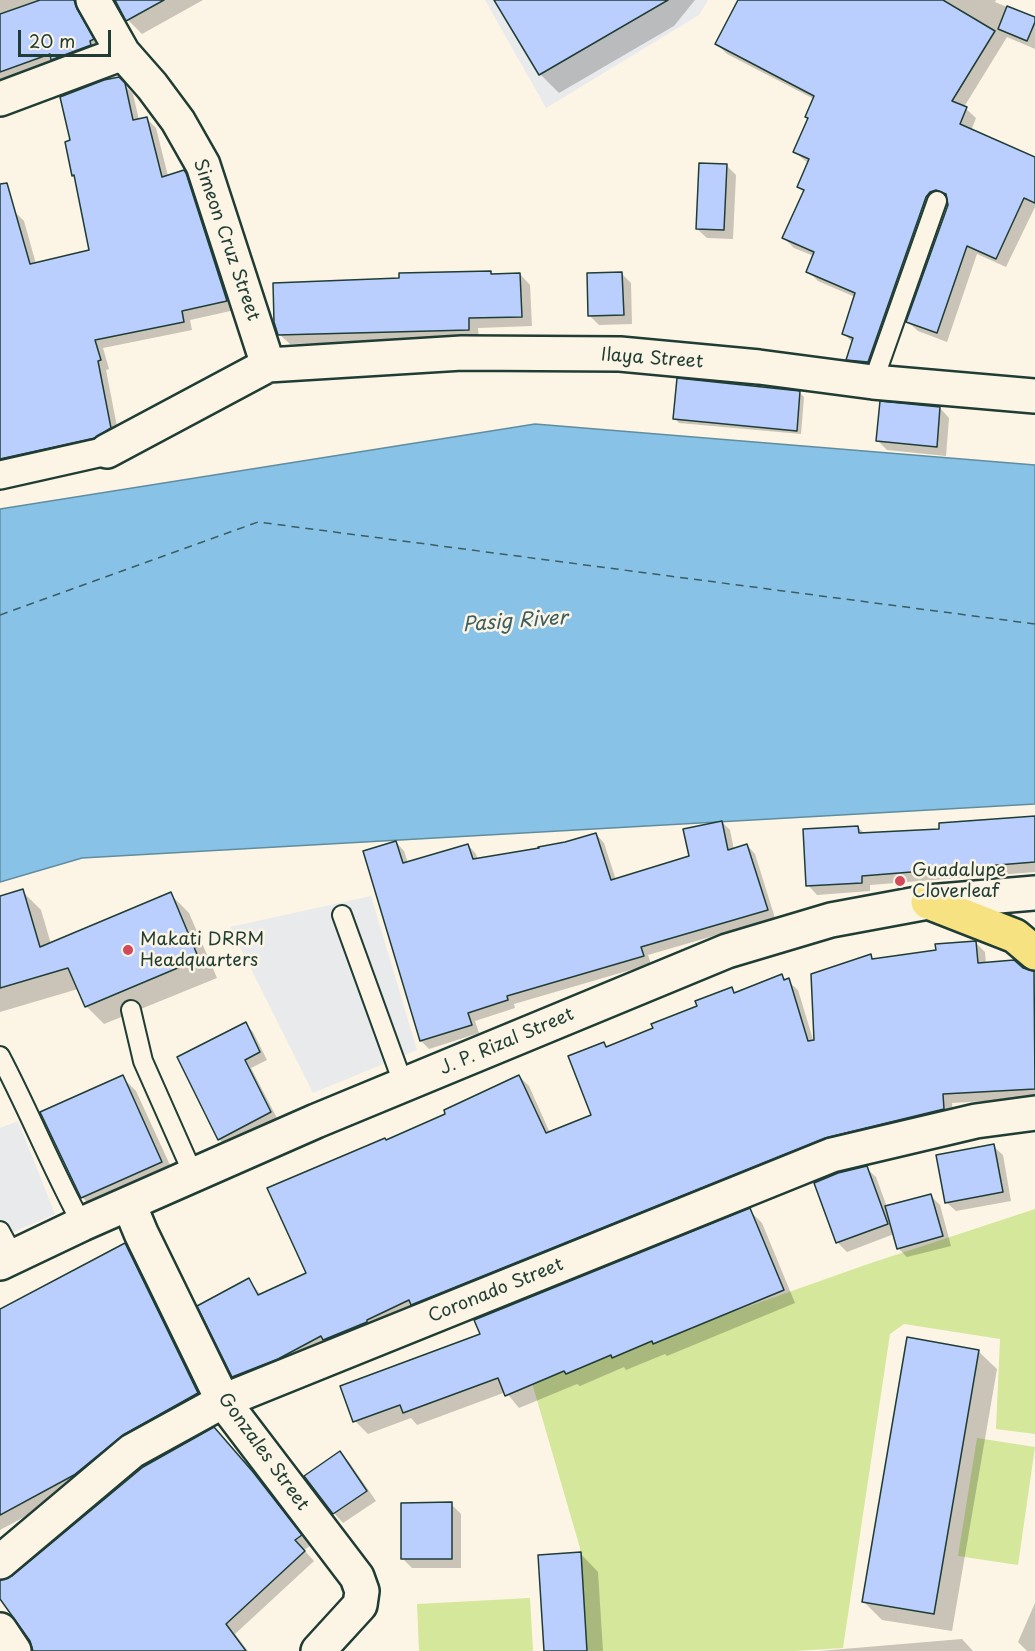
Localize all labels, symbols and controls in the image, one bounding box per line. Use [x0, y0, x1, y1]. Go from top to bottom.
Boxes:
scale bar [21, 18, 114, 56]
text: 20 m [29, 27, 75, 54]
street label: Simeon Cruz Street [188, 156, 264, 324]
street label: Ilaya Street [600, 345, 704, 373]
water label: Pasig River [462, 606, 568, 638]
place label: Guadalupe Cloverleaf [912, 860, 1006, 902]
marker: Guadalupe Cloverleaf [893, 874, 907, 888]
place label: Makati DRRM Headquarters [140, 929, 264, 972]
marker: Makati DRRM Headquarters [121, 943, 135, 957]
street label: J. P. Rizal Street [437, 1004, 577, 1080]
street label: Coronado Street [425, 1254, 567, 1328]
street label: Gonzales Street [213, 1389, 313, 1515]

